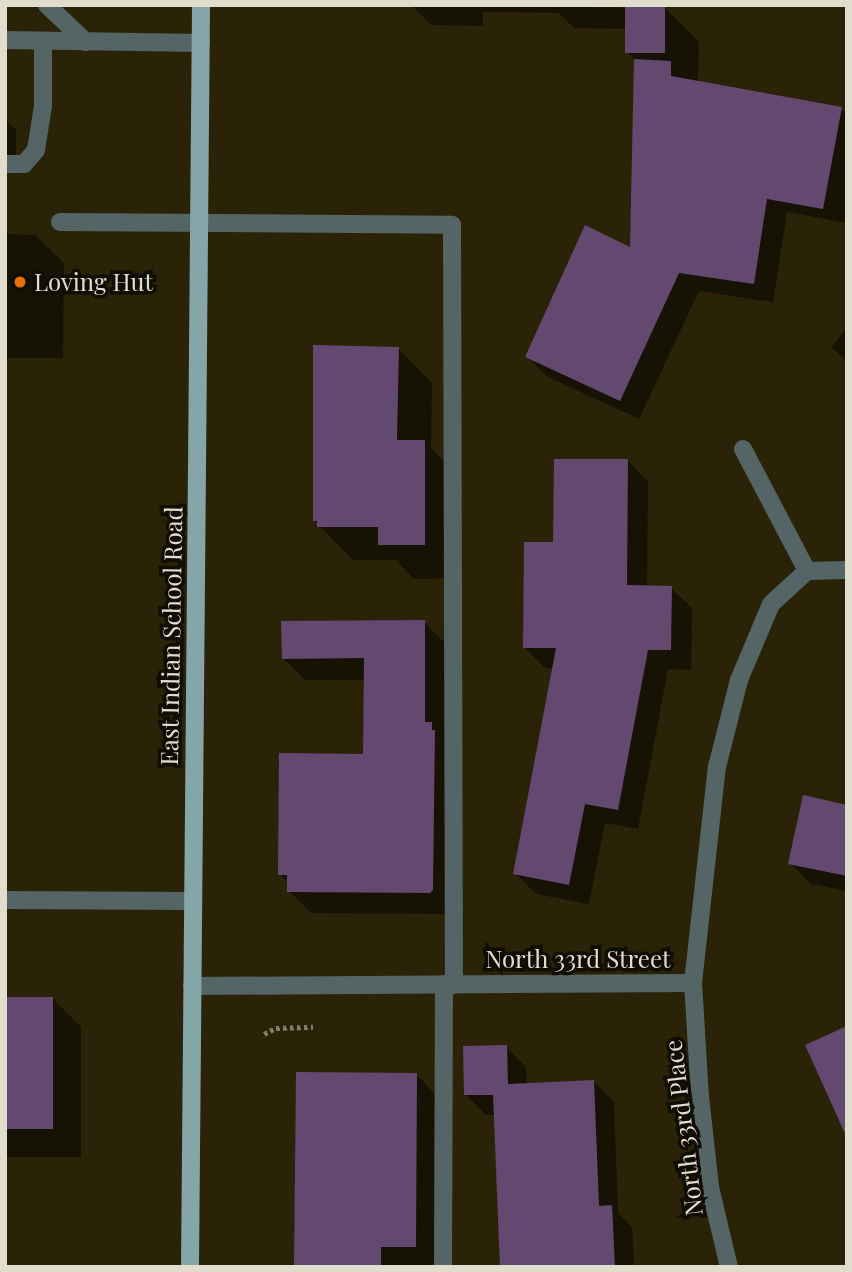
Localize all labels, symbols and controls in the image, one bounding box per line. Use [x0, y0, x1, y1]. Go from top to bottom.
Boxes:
place label: Loving Hut [34, 268, 153, 296]
marker: Loving Hut [12, 274, 28, 290]
street label: East Indian School Road [154, 506, 188, 766]
street label: North 33rd Street [485, 945, 671, 973]
street label: North 33rd Place [658, 1038, 708, 1218]

